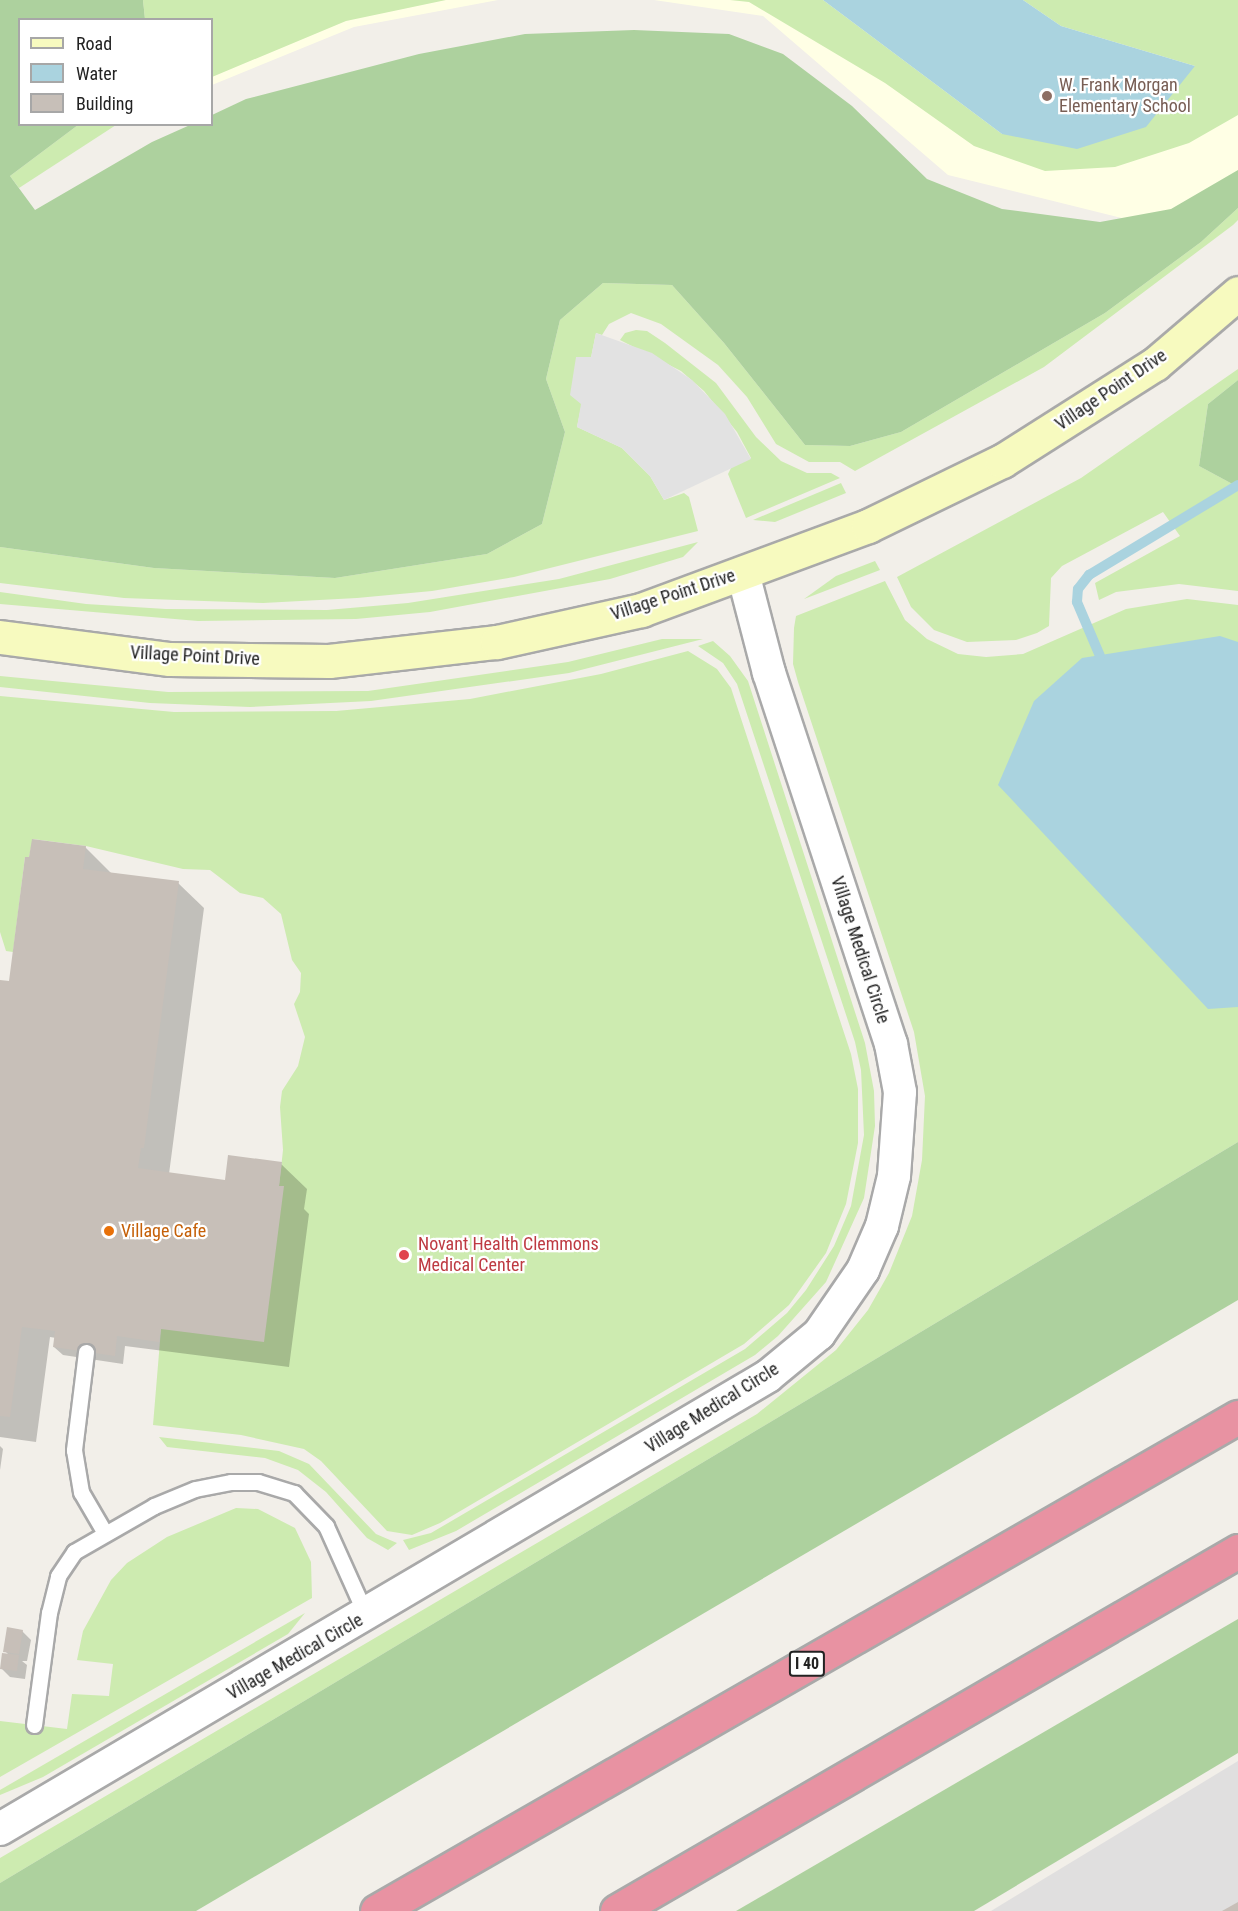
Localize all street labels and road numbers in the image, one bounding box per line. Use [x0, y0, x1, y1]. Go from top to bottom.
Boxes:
street label: Village Point Drive [1051, 345, 1171, 435]
street label: Village Point Drive [608, 565, 738, 625]
street label: Village Point Drive [130, 642, 260, 670]
street label: Village Medical Circle [826, 874, 894, 1026]
street label: Village Medical Circle [641, 1358, 783, 1458]
street label: Village Medical Circle [223, 1609, 367, 1705]
road number: I 40 [788, 1651, 826, 1677]

